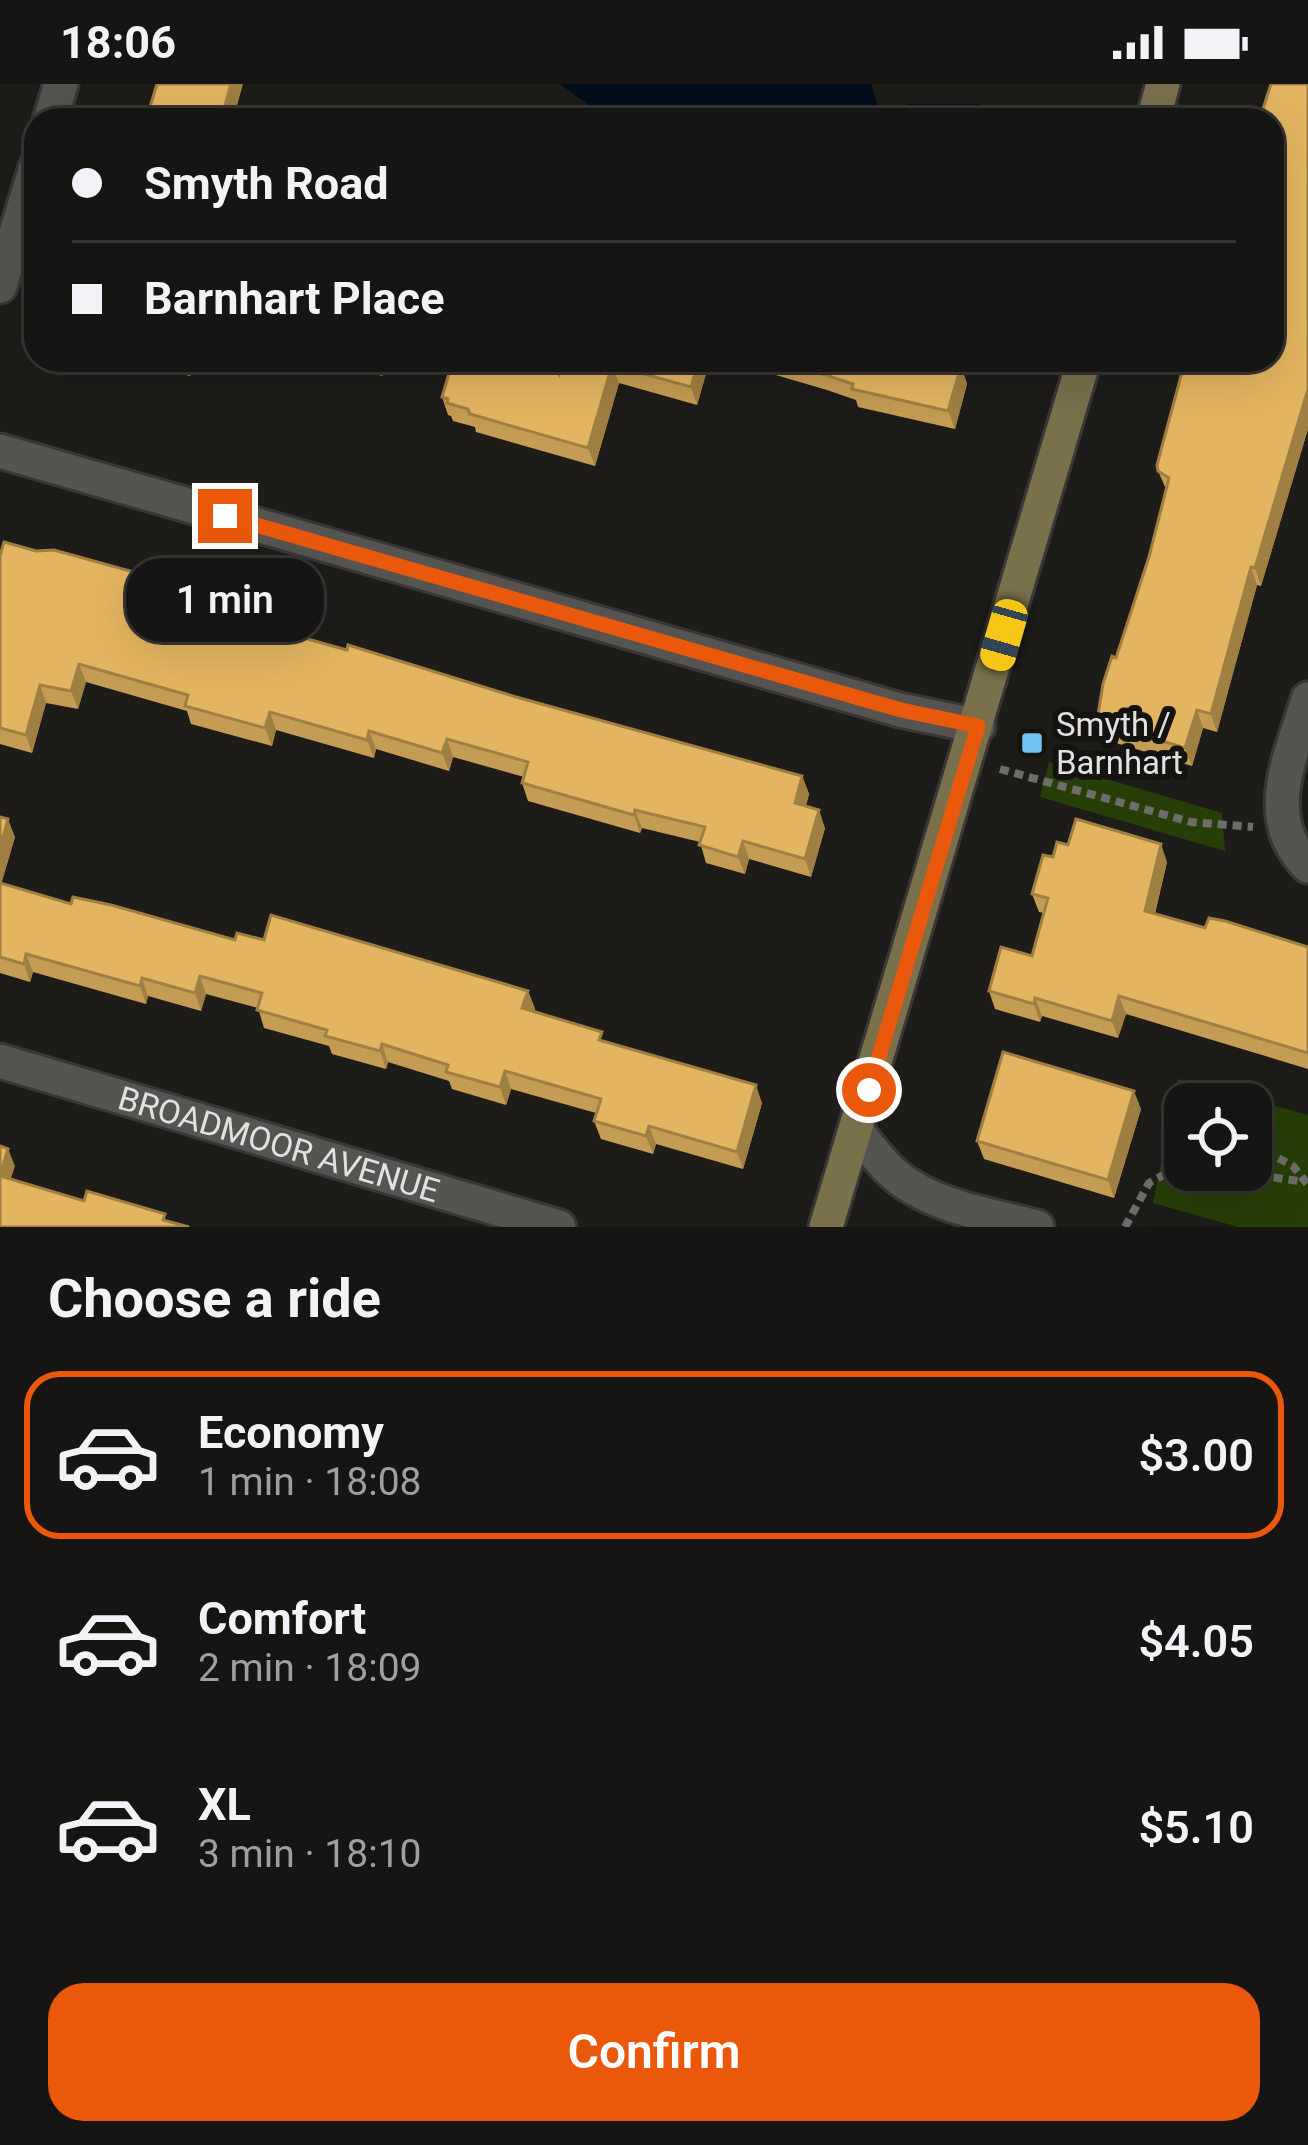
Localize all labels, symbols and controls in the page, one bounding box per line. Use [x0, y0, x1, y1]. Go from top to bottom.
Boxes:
text: 18:06 [60, 16, 176, 69]
text: Smyth Road [144, 157, 389, 210]
text: Barnhart Place [144, 272, 445, 325]
route end [198, 489, 252, 543]
callout: 1 min [126, 558, 324, 642]
text: 1 min [176, 577, 274, 623]
car [977, 595, 1031, 675]
place label: Smyth / Barnhart [1056, 705, 1183, 782]
marker: Smyth / Barnhart [1019, 730, 1045, 756]
route start [842, 1063, 896, 1117]
street label: BROADMOOR AVENUE [114, 1078, 444, 1210]
map controls [1164, 1083, 1272, 1191]
button: locate [1164, 1083, 1272, 1191]
text: Choose a ride [48, 1267, 381, 1330]
icon: car [54, 1401, 162, 1509]
text: Economy [198, 1406, 384, 1459]
text: $3.00 [1138, 1429, 1254, 1482]
text: 1 min · 18:08 [198, 1459, 421, 1505]
icon: car [54, 1587, 162, 1695]
text: Comfort [198, 1592, 366, 1645]
text: $4.05 [1138, 1615, 1254, 1668]
text: 2 min · 18:09 [198, 1645, 421, 1691]
icon: car [54, 1773, 162, 1881]
text: XL [198, 1778, 251, 1831]
text: $5.10 [1138, 1801, 1254, 1854]
text: 3 min · 18:10 [198, 1831, 421, 1877]
button: Confirm [48, 1983, 1260, 2121]

